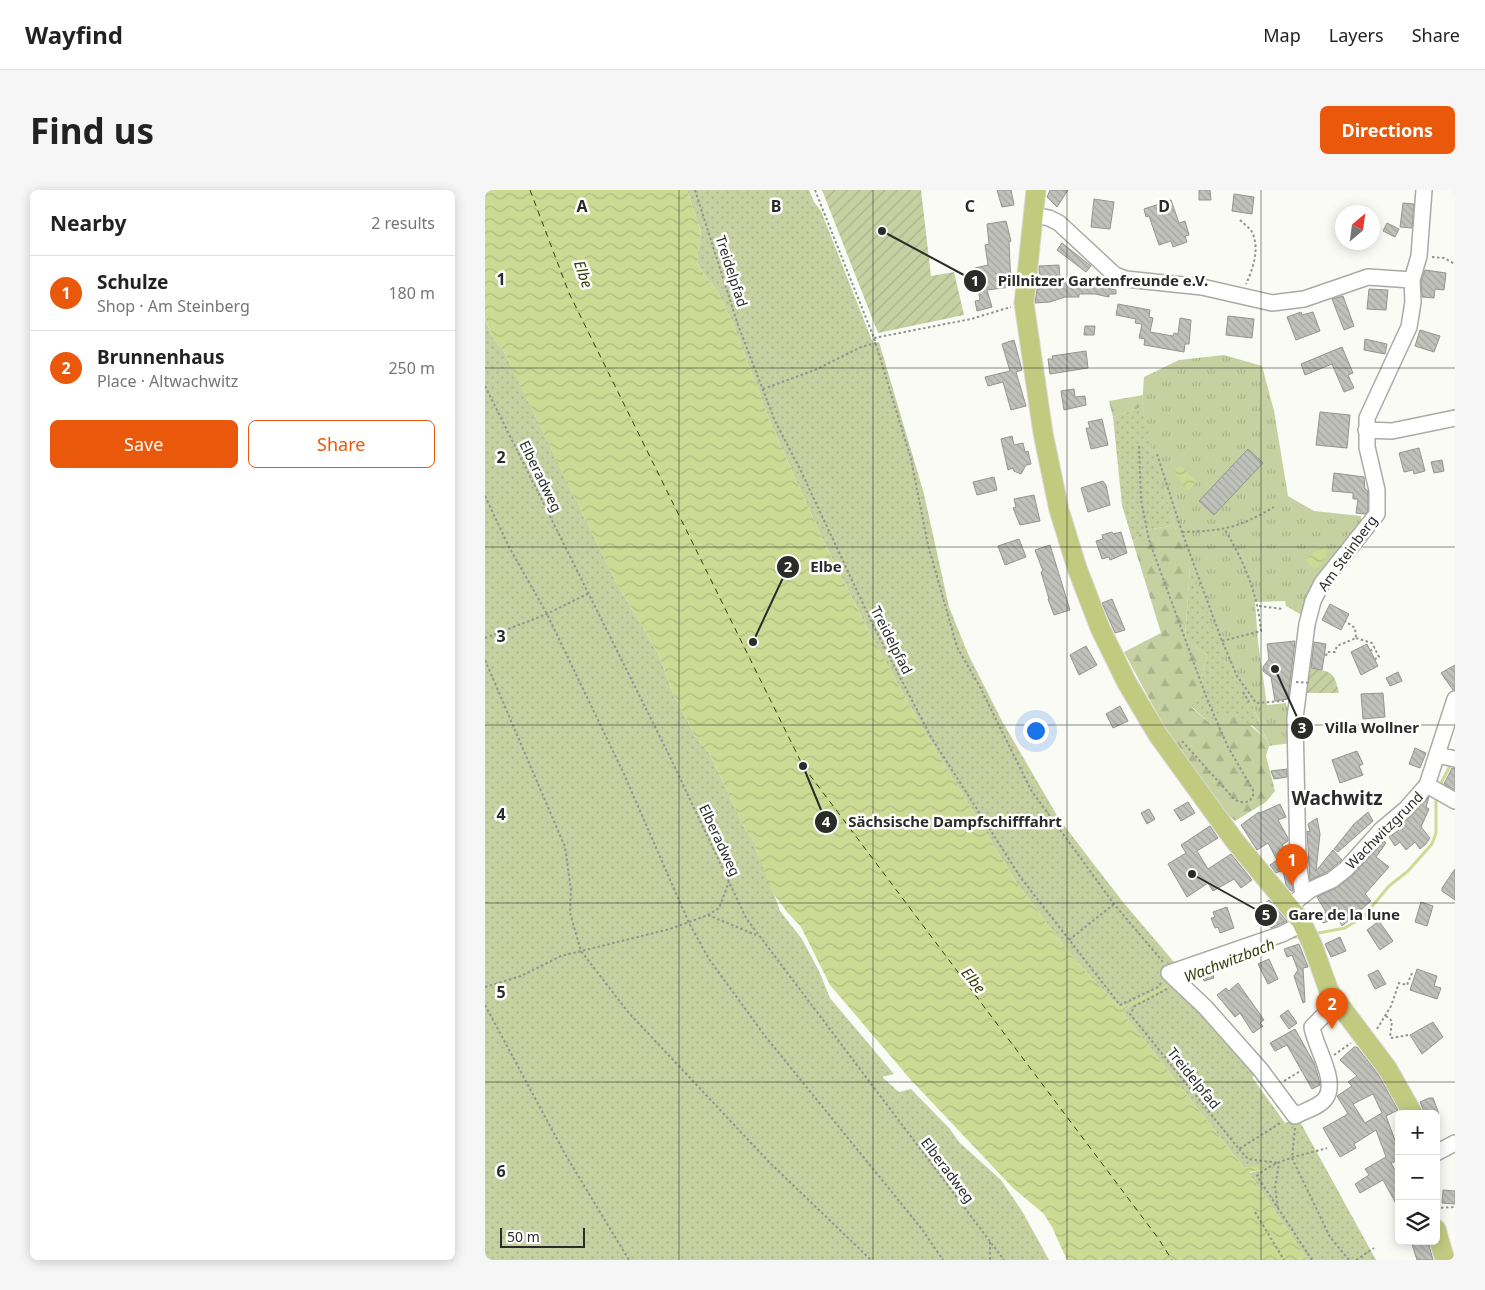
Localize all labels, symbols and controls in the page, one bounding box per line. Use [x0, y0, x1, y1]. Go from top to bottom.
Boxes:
text: Wayfind [25, 18, 123, 51]
text: Map [1263, 23, 1301, 47]
text: Layers [1329, 23, 1384, 47]
text: Share [1412, 23, 1460, 47]
button: Directions [1320, 106, 1455, 154]
text: Find us [30, 107, 154, 154]
text: A [576, 195, 588, 217]
text: B [771, 195, 781, 217]
text: C [965, 195, 975, 217]
text: D [1158, 195, 1170, 217]
north arrow [1335, 205, 1380, 250]
text: Nearby [50, 209, 126, 237]
text: 2 results [371, 212, 435, 234]
street label: Treidelpfad [712, 233, 752, 309]
water label: Elbe [570, 258, 598, 291]
callout: Pillnitzer Gartenfreunde e.V. [962, 266, 1218, 296]
text: 1 [496, 268, 506, 290]
text: Schulze [97, 269, 168, 295]
text: 1 [971, 270, 979, 290]
text: Pillnitzer Gartenfreunde e.V. [998, 270, 1208, 290]
text: 1 [61, 282, 71, 304]
text: 180 m [388, 282, 435, 304]
text: Shop · Am Steinberg [97, 295, 250, 317]
text: Brunnenhaus [97, 344, 225, 370]
text: 2 [61, 357, 71, 379]
text: 250 m [388, 357, 435, 379]
text: Place · Altwachwitz [97, 370, 238, 392]
button: Save [50, 420, 238, 468]
button: Share [248, 420, 435, 468]
street label: Elberadweg [515, 437, 567, 515]
text: 2 [496, 446, 506, 468]
street label: Am Steinberg [1313, 511, 1381, 595]
callout: Elbe [775, 552, 852, 582]
text: 2 [784, 556, 793, 576]
text: Elbe [810, 556, 842, 576]
street label: Treidelpfad [867, 603, 917, 677]
text: 3 [496, 625, 506, 647]
callout: Villa Wollner [1290, 713, 1429, 743]
text: 3 [1298, 717, 1306, 737]
text: Villa Wollner [1325, 717, 1419, 737]
your location [1023, 718, 1049, 744]
district label: Wachwitz [1291, 785, 1383, 811]
street label: Wachwitzgrund [1341, 787, 1427, 873]
street label: Elberadweg [695, 801, 745, 879]
text: 4 [496, 803, 506, 825]
callout: Sächsische Dampfschifffahrt [813, 807, 1072, 837]
text: 4 [822, 811, 831, 831]
text: Sächsische Dampfschifffahrt [848, 811, 1062, 831]
pin: 1 [1276, 844, 1308, 885]
callout: Gare de la lune [1253, 900, 1410, 930]
text: 5 [1262, 904, 1270, 924]
text: Gare de la lune [1288, 904, 1400, 924]
water label: Wachwitzbach [1181, 934, 1277, 986]
water label: Elbe [957, 963, 991, 997]
text: 5 [496, 981, 506, 1003]
pin: 2 [1316, 988, 1348, 1029]
street label: Treidelpfad [1163, 1043, 1225, 1113]
map controls [1395, 1110, 1440, 1245]
button: + [1395, 1110, 1440, 1155]
street label: Elberadweg [917, 1133, 979, 1207]
button: − [1395, 1155, 1440, 1200]
text: 6 [496, 1160, 506, 1182]
button: layers [1395, 1200, 1440, 1245]
scale bar [500, 1225, 585, 1248]
text: 50 m [507, 1227, 540, 1246]

